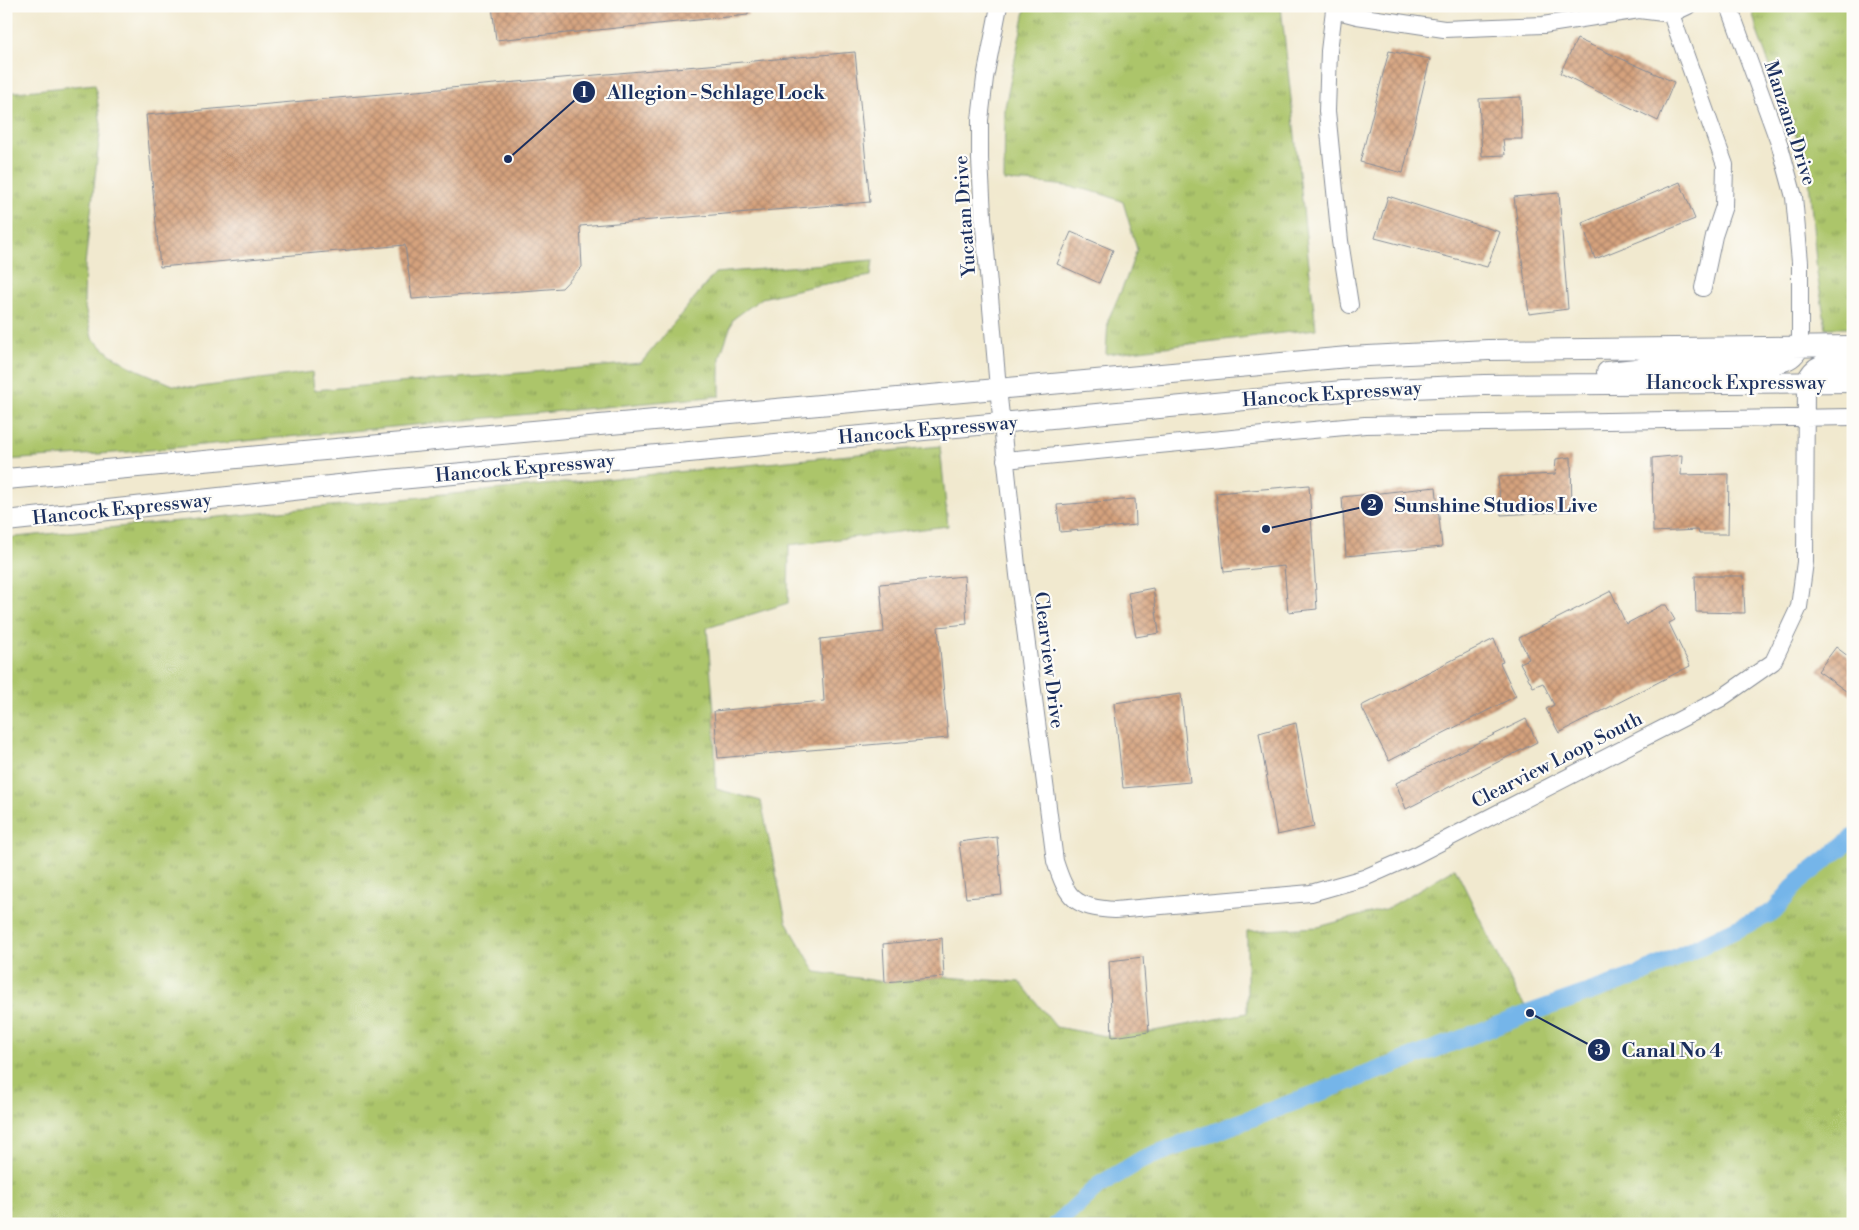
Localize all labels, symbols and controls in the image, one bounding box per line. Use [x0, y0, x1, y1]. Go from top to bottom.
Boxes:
street label: Manzana Drive [1759, 58, 1821, 188]
callout: Allegion - Schlage Lock [571, 74, 835, 109]
text: Allegion - Schlage Lock [606, 81, 826, 106]
text: 1 [580, 83, 588, 102]
street label: Yucatan Drive [949, 155, 981, 278]
street label: Hancock Expressway [1646, 371, 1827, 395]
street label: Hancock Expressway [1241, 376, 1423, 412]
street label: Hancock Expressway [837, 410, 1020, 450]
street label: Hancock Expressway [434, 448, 617, 488]
street label: Hancock Expressway [31, 488, 214, 530]
callout: Sunshine Studios Live [1360, 488, 1608, 523]
text: Sunshine Studios Live [1394, 494, 1598, 519]
text: 2 [1367, 496, 1377, 515]
street label: Clearview Drive [1029, 590, 1069, 730]
street label: Clearview Loop South [1468, 706, 1646, 814]
callout: Canal No 4 [1586, 1033, 1733, 1068]
text: Canal No 4 [1621, 1039, 1723, 1064]
text: 3 [1594, 1041, 1604, 1060]

